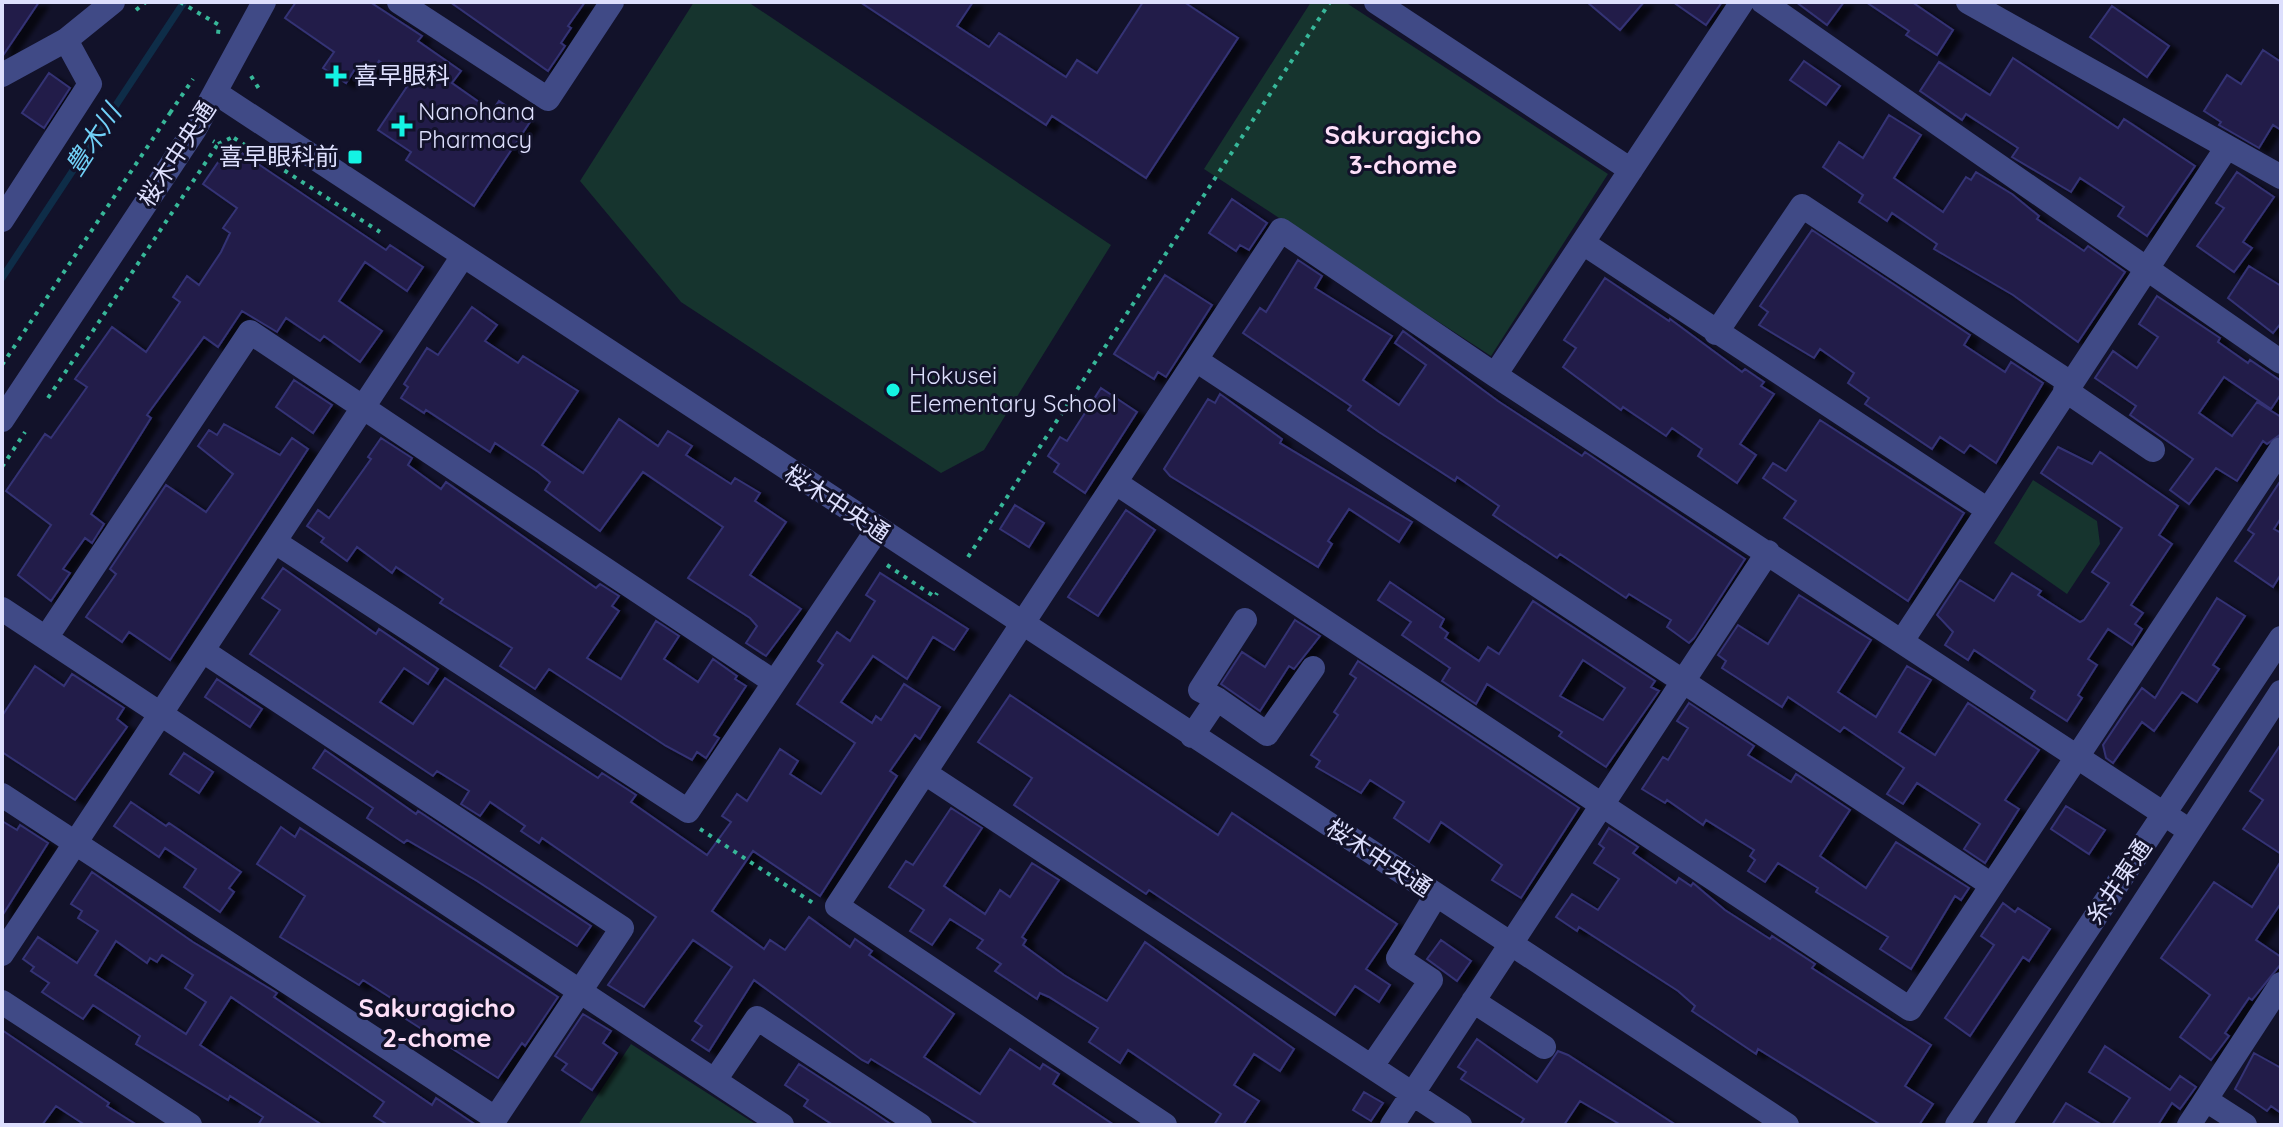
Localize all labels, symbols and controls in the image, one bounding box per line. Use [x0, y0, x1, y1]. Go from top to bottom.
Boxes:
place label: 喜早眼科 [354, 60, 450, 90]
marker: 喜早眼科 [325, 65, 347, 87]
street label: 桜木中央通 [131, 95, 221, 212]
water label: 豊木川 [57, 96, 129, 181]
place label: Nanohana Pharmacy [418, 96, 535, 154]
marker: Nanohana Pharmacy [393, 117, 411, 135]
district label: Sakuragicho 3-chome [1325, 118, 1481, 181]
place label: 喜早眼科前 [219, 141, 339, 171]
marker: 喜早眼科前 [346, 148, 364, 166]
place label: Hokusei Elementary School [909, 360, 1117, 418]
marker: Hokusei Elementary School [884, 381, 902, 399]
street label: 桜木中央通 [779, 458, 896, 548]
street label: 桜木中央通 [1321, 812, 1438, 902]
street label: 糸井東通 [2079, 833, 2157, 930]
district label: Sakuragicho 2-chome [359, 991, 515, 1054]

